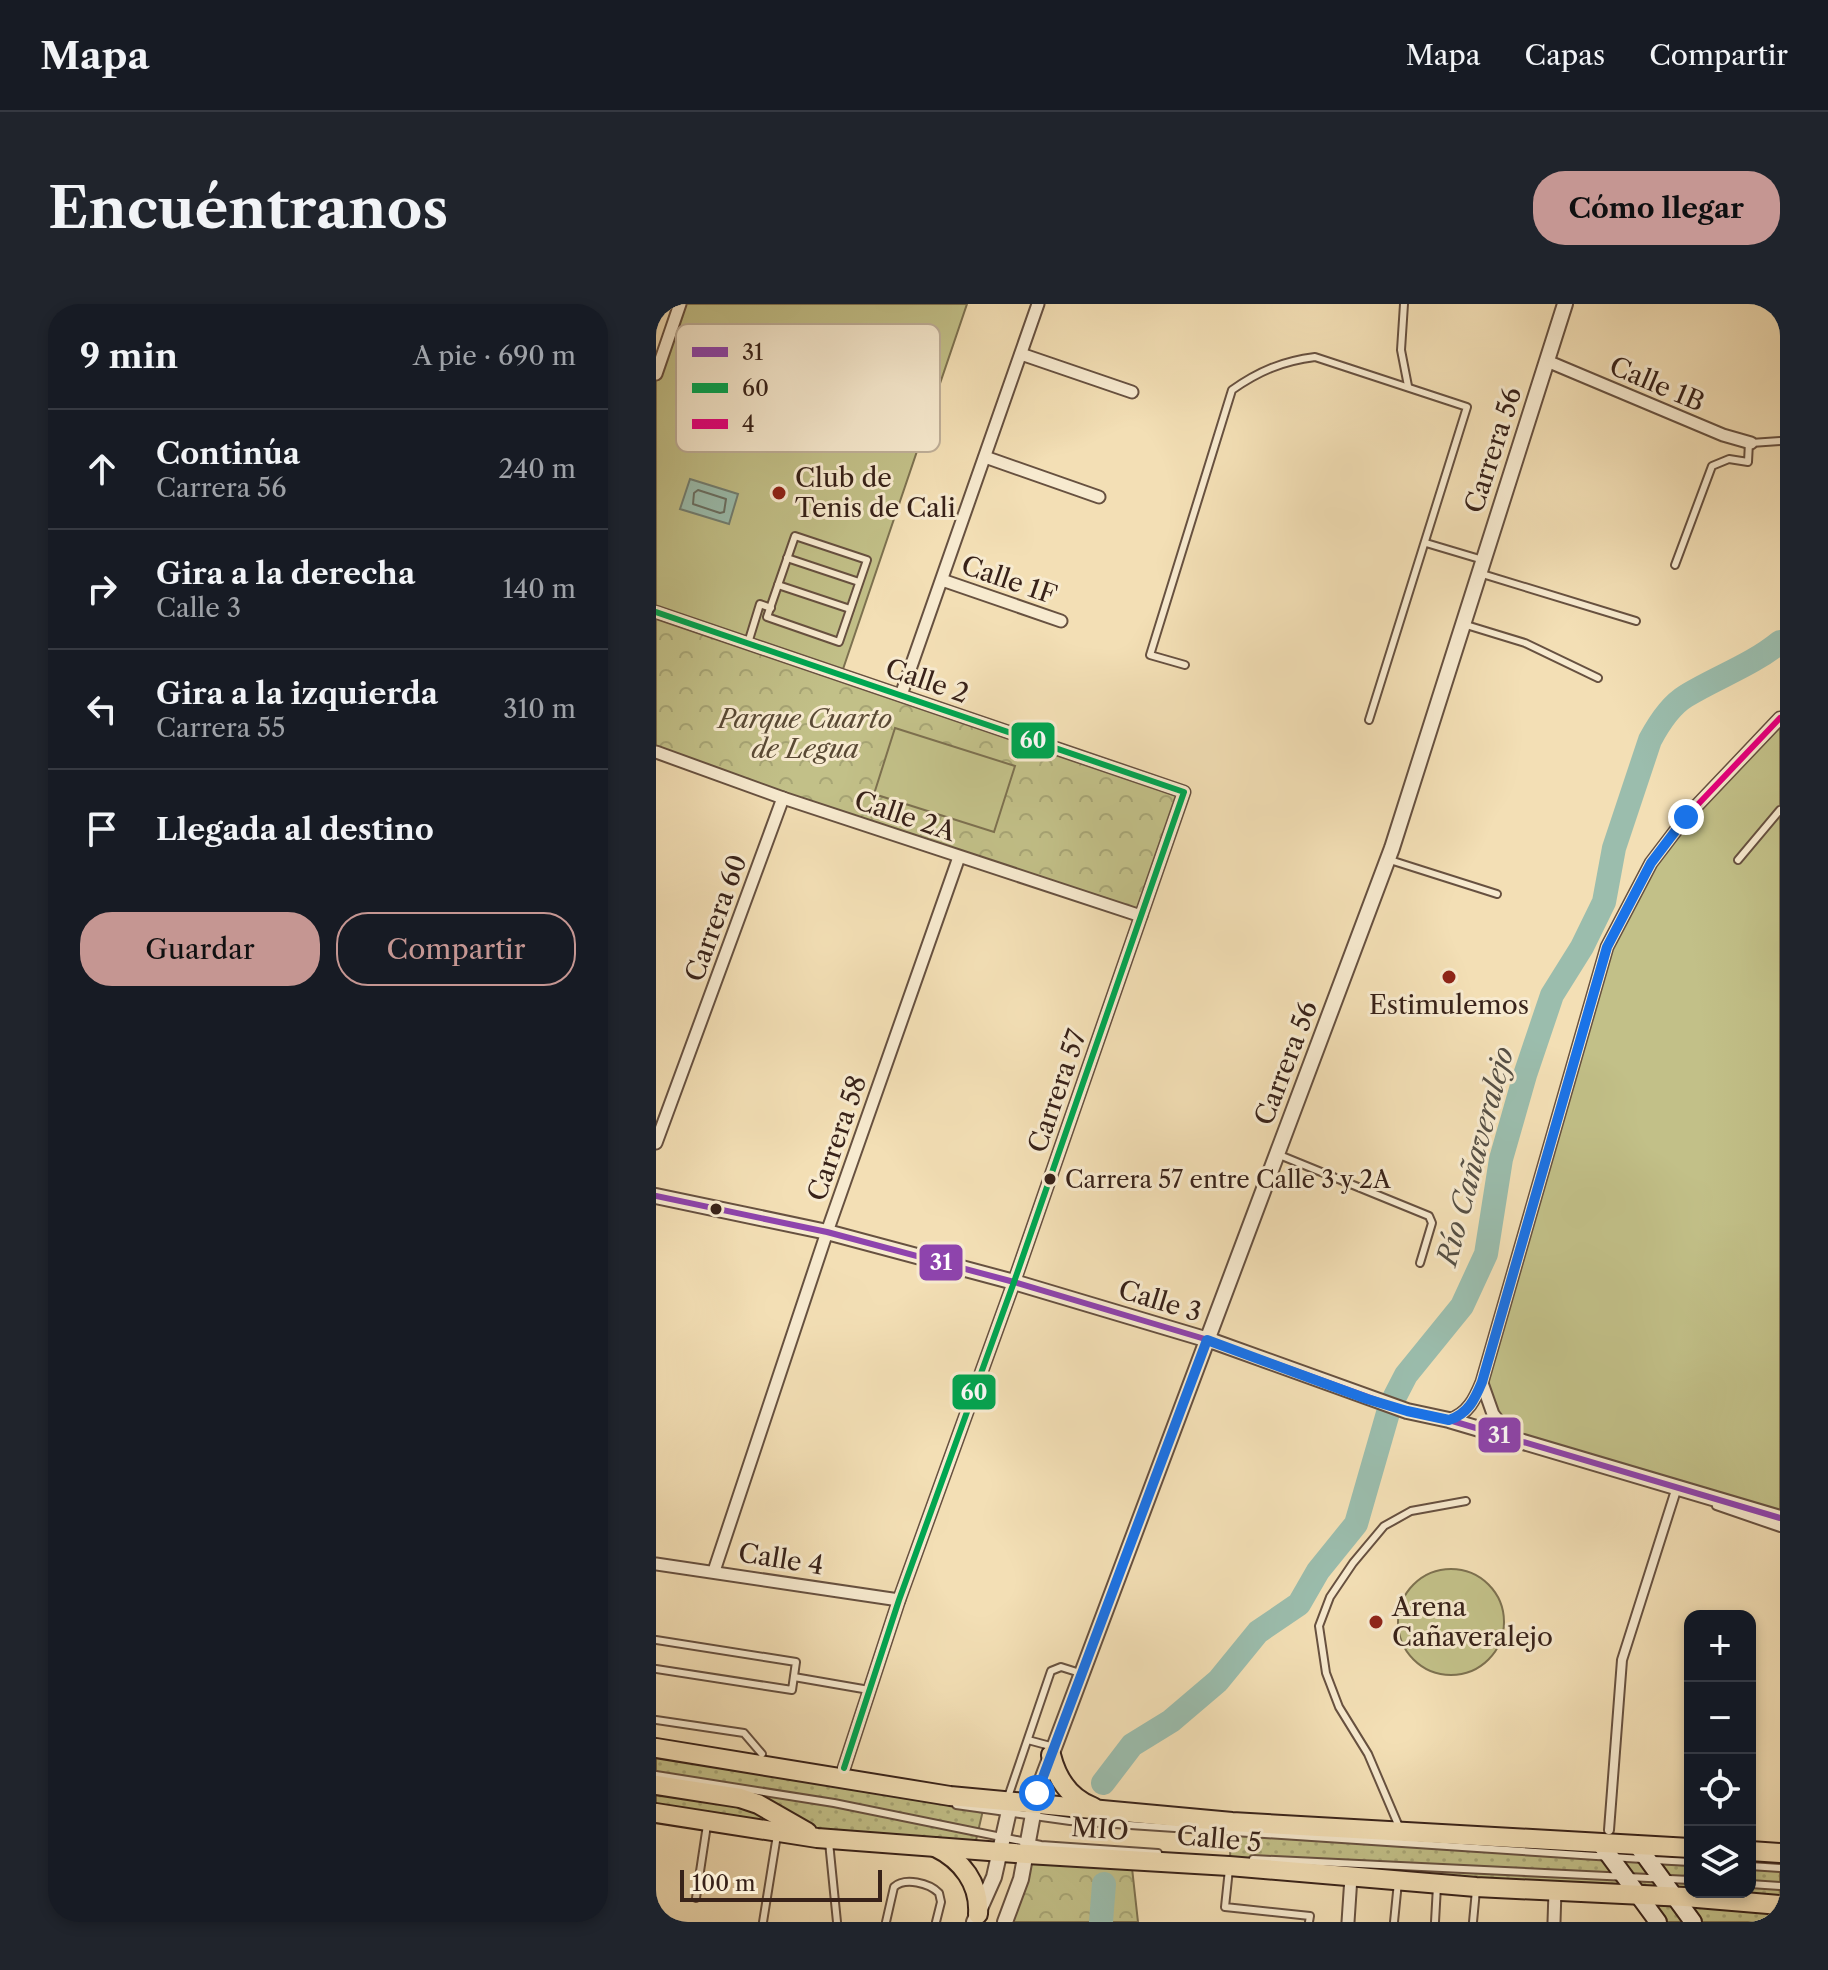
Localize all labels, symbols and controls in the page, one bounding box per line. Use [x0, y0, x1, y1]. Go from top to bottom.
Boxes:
text: Mapa [40, 32, 150, 79]
text: Mapa [1406, 38, 1481, 72]
text: Capas [1525, 38, 1605, 72]
text: Compartir [1649, 38, 1788, 72]
button: Cómo llegar [1533, 171, 1780, 245]
text: Encuéntranos [48, 174, 448, 243]
legend [676, 324, 940, 452]
text: 9 min [80, 335, 178, 377]
text: 31 [742, 339, 763, 366]
text: A pie · 690 m [413, 340, 576, 372]
street label: Calle 1B [1605, 350, 1709, 418]
text: 60 [742, 375, 769, 402]
street label: Carrera 56 [1458, 383, 1528, 517]
text: 4 [742, 411, 755, 438]
text: Continúa [156, 435, 300, 472]
icon: ahead [80, 447, 124, 491]
text: 240 m [498, 453, 576, 485]
place label: Club de Tenis de Cali [795, 462, 956, 524]
text: Carrera 56 [156, 472, 286, 504]
marker: Club de Tenis de Cali [770, 484, 788, 502]
street label: Calle 1F [957, 549, 1061, 611]
text: Gira a la derecha [156, 555, 415, 592]
icon: right [80, 567, 124, 611]
text: 140 m [502, 573, 576, 605]
text: Calle 3 [156, 592, 241, 624]
street label: Calle 2 [881, 652, 973, 710]
text: Gira a la izquierda [156, 675, 438, 712]
icon: left [80, 687, 124, 731]
text: 310 m [503, 693, 576, 725]
park label: Parque Cuarto de Legua [716, 703, 892, 765]
text: Carrera 55 [156, 712, 285, 744]
line badge: 60 [1010, 721, 1056, 760]
text: 60 [1019, 727, 1047, 754]
street label: Calle 2A [850, 784, 960, 848]
route end [1668, 799, 1704, 835]
icon: arrive [80, 807, 124, 851]
text: Llegada al destino [156, 811, 434, 848]
street label: Carrera 60 [678, 850, 754, 986]
button: Guardar [80, 912, 320, 986]
button: Compartir [336, 912, 576, 986]
marker: Estimulemos [1440, 968, 1458, 986]
place label: Estimulemos [1369, 989, 1529, 1021]
street label: Carrera 56 [1248, 996, 1324, 1130]
street label: Carrera 57 [1021, 1025, 1093, 1157]
water label: Río Cañaveralejo [1429, 1043, 1521, 1271]
street label: Carrera 58 [801, 1071, 873, 1205]
place label: Carrera 57 entre Calle 3 y 2A [1065, 1165, 1392, 1194]
marker: Carrera 57 entre Calle 3 y 2A [1042, 1171, 1058, 1187]
unlabelled marker [708, 1201, 724, 1217]
line badge: 31 [918, 1243, 964, 1282]
text: 31 [930, 1249, 952, 1276]
street label: Calle 3 [1115, 1273, 1205, 1329]
line badge: 60 [951, 1373, 997, 1411]
text: 60 [960, 1379, 988, 1406]
line badge: 31 [1477, 1416, 1522, 1454]
text: 31 [1488, 1422, 1510, 1449]
street label: Calle 4 [736, 1536, 826, 1582]
place label: Arena Cañaveralejo [1391, 1591, 1553, 1653]
map controls [1684, 1610, 1756, 1898]
button: + [1684, 1610, 1756, 1682]
marker: Arena Cañaveralejo [1367, 1613, 1385, 1631]
button: − [1684, 1682, 1756, 1754]
button: locate [1684, 1754, 1756, 1826]
route start [1019, 1775, 1055, 1811]
street label: MIO [1070, 1811, 1130, 1847]
street label: Calle 5 [1175, 1819, 1263, 1859]
button: layers [1684, 1826, 1756, 1898]
scale bar [680, 1866, 882, 1902]
text: 100 m [692, 1870, 755, 1897]

